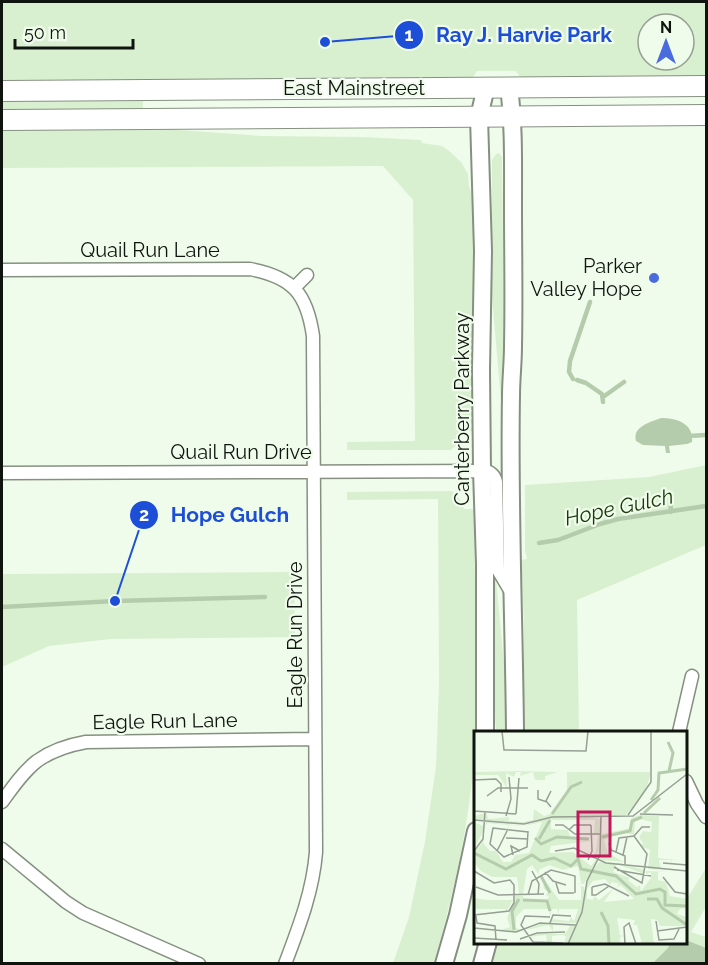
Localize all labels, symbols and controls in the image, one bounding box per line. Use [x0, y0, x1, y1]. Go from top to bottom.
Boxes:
scale bar [15, 12, 134, 50]
north arrow [636, 12, 696, 72]
callout: Ray J. Harvie Park [394, 16, 625, 55]
text: N [660, 18, 672, 37]
text: 50 m [24, 22, 66, 43]
text: Ray J. Harvie Park [436, 22, 612, 47]
text: 1 [405, 24, 414, 45]
street label: East Mainstreet [283, 76, 425, 100]
street label: Quail Run Lane [80, 238, 220, 262]
place label: Parker Valley Hope [530, 254, 642, 301]
marker: Parker Valley Hope [647, 271, 661, 285]
street label: Canterberry Parkway [450, 312, 474, 506]
street label: Quail Run Drive [170, 440, 312, 464]
water label: Hope Gulch [562, 483, 676, 531]
callout: Hope Gulch [129, 495, 301, 534]
text: Hope Gulch [171, 502, 289, 527]
text: 2 [139, 504, 149, 525]
street label: Eagle Run Drive [283, 561, 307, 708]
street label: Eagle Run Lane [92, 708, 238, 734]
inset map [474, 731, 687, 944]

